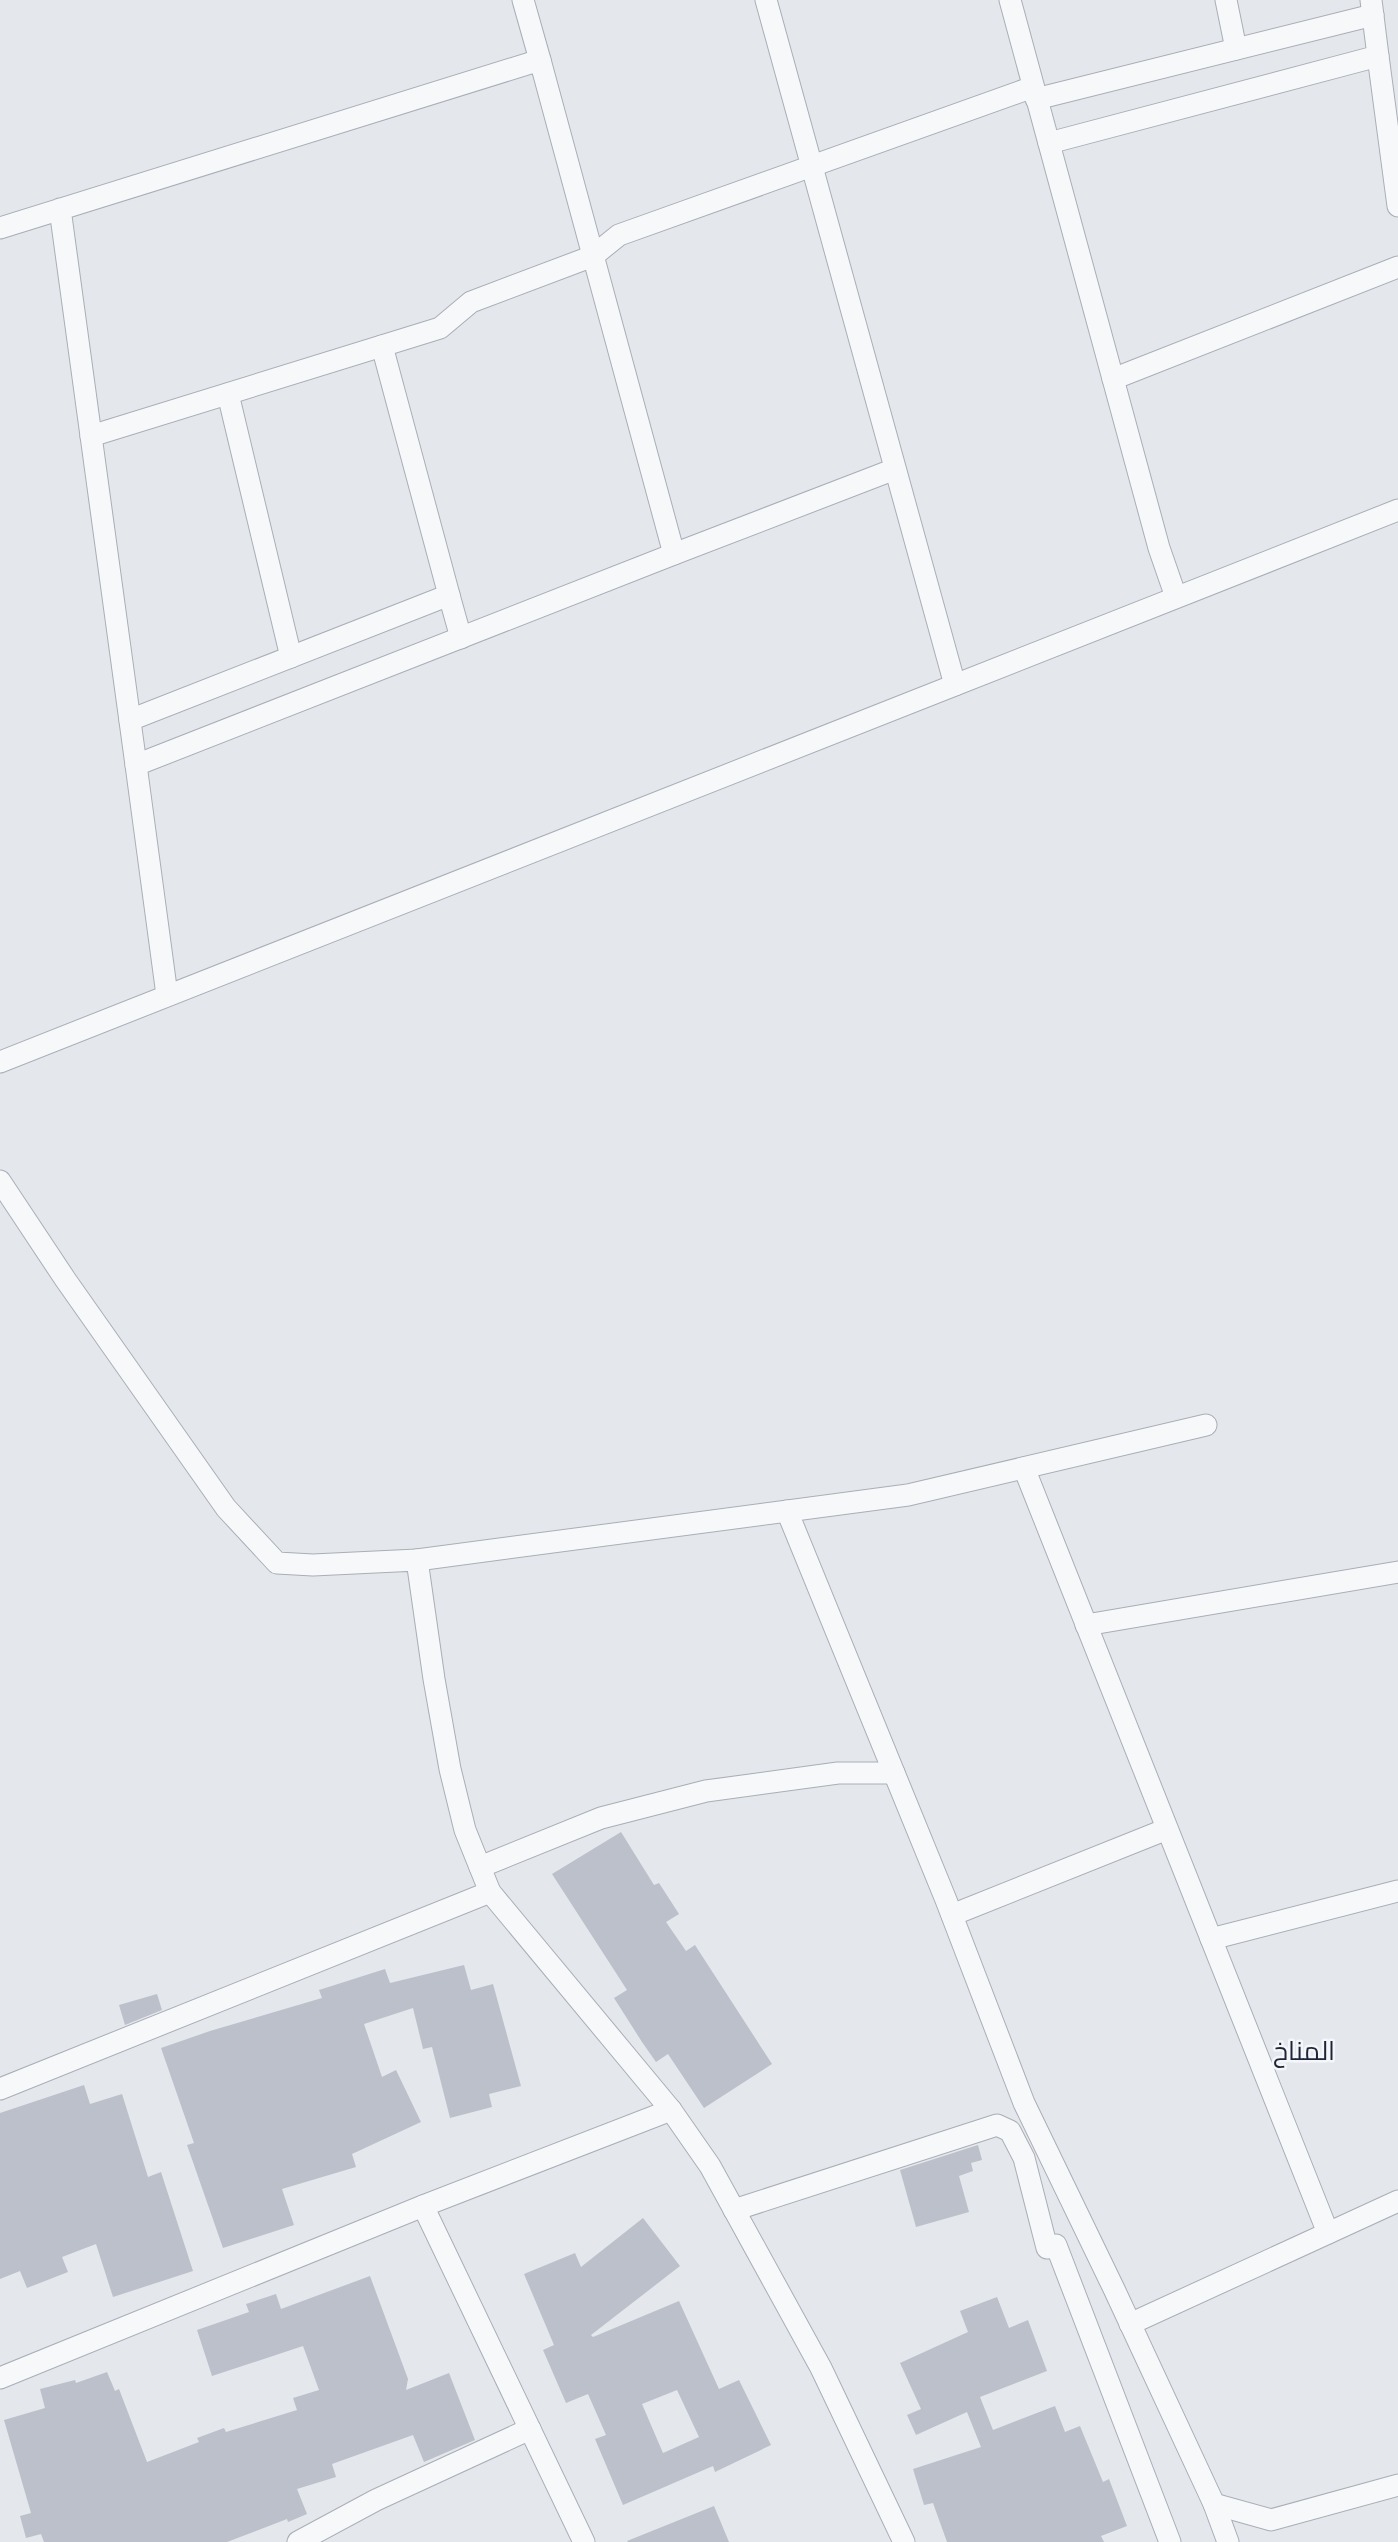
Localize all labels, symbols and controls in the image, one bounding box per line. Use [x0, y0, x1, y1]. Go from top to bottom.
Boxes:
district label: المناخ [1273, 2034, 1335, 2068]

